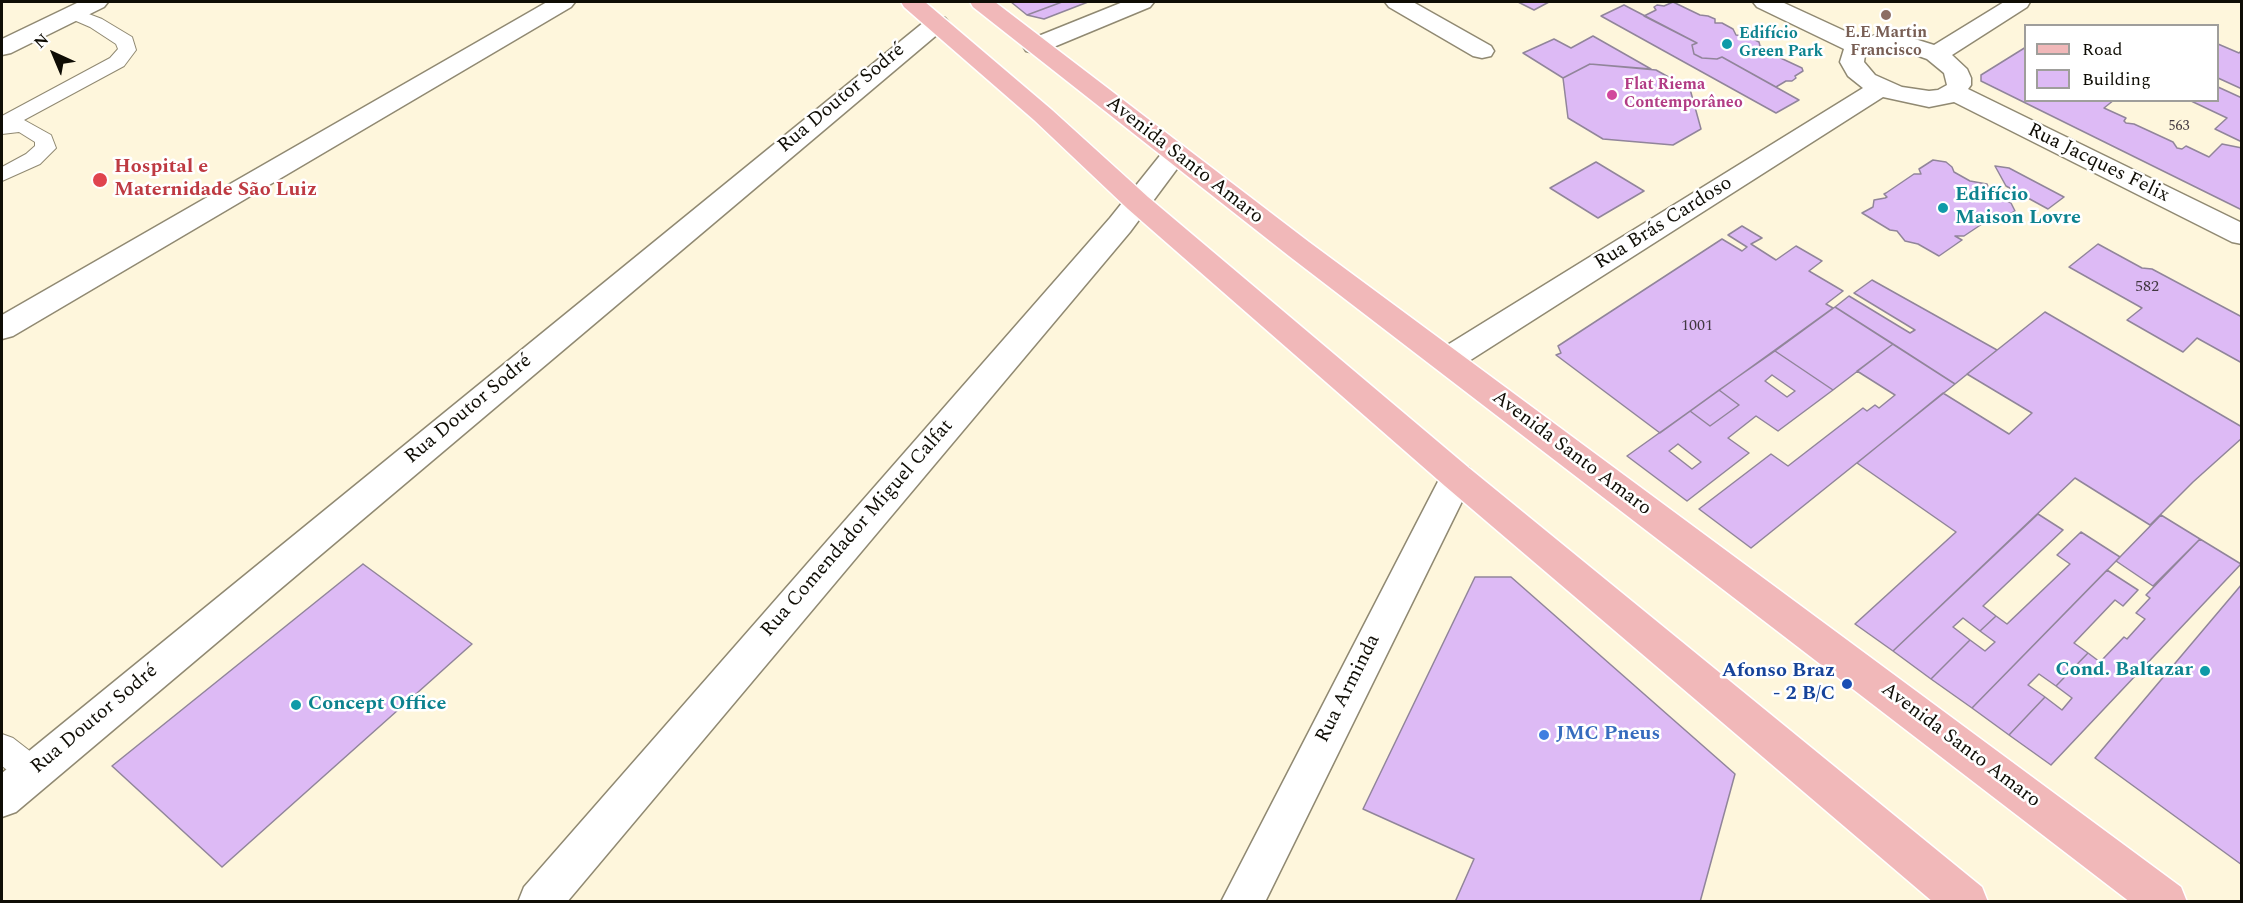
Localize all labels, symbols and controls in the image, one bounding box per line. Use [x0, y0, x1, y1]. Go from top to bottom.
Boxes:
marker: E.E Martin Francisco [1879, 8, 1893, 22]
north arrow [24, 24, 84, 84]
place label: E.E Martin Francisco [1845, 24, 1927, 62]
legend [2024, 24, 2219, 102]
place label: Edifício Green Park [1739, 25, 1823, 63]
text: N [28, 28, 55, 54]
text: Road [2082, 36, 2123, 63]
marker: Edifício Green Park [1720, 37, 1734, 51]
street label: Rua Doutor Sodré [774, 39, 910, 159]
text: Building [2082, 66, 2151, 93]
place label: Flat Riema Contemporâneo [1624, 76, 1743, 114]
marker: Flat Riema Contemporâneo [1605, 88, 1619, 102]
street label: Avenida Santo Amaro [1100, 92, 1268, 230]
street label: Rua Jacques Felix [2023, 119, 2173, 209]
house number: 563 [2169, 119, 2189, 135]
place label: Hospital e Maternidade São Luiz [114, 156, 317, 203]
marker: Hospital e Maternidade São Luiz [91, 171, 109, 189]
street label: Rua Brás Cardoso [1591, 172, 1737, 276]
place label: Edifício Maison Lovre [1955, 184, 2081, 231]
marker: Edifício Maison Lovre [1936, 201, 1950, 215]
house number: 582 [2135, 278, 2159, 298]
house number: 1001 [1681, 317, 1713, 337]
street label: Rua Doutor Sodré [401, 350, 537, 470]
street label: Avenida Santo Amaro [1487, 386, 1655, 522]
street label: Rua Comendador Miguel Calfat [757, 415, 959, 643]
street label: Rua Arminda [1311, 631, 1387, 747]
place label: Cond. Baltazar [2056, 659, 2193, 683]
street label: Rua Doutor Sodré [27, 660, 163, 780]
place label: Afonso Braz - 2 B/C [1722, 660, 1835, 707]
marker: Cond. Baltazar [2198, 664, 2212, 678]
marker: Afonso Braz - 2 B/C [1840, 677, 1854, 691]
street label: Avenida Santo Amaro [1876, 678, 2044, 814]
place label: Concept Office [308, 693, 446, 717]
marker: Concept Office [289, 698, 303, 712]
place label: JMC Pneus [1556, 723, 1660, 747]
marker: JMC Pneus [1537, 728, 1551, 742]

